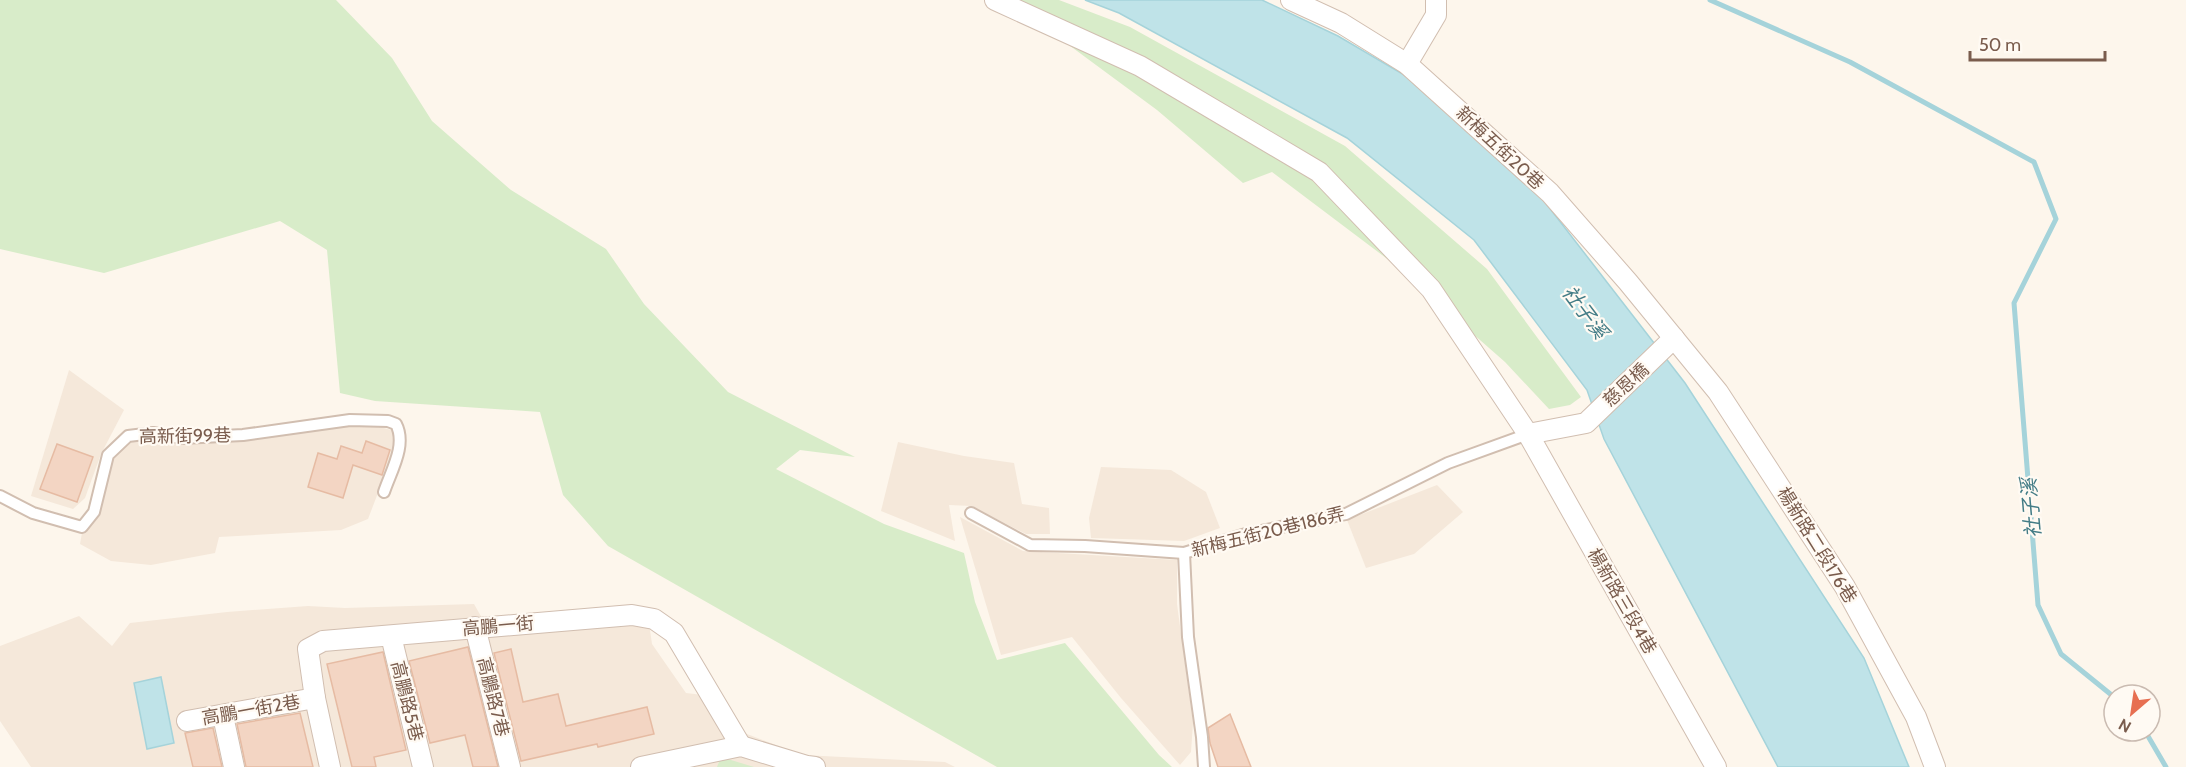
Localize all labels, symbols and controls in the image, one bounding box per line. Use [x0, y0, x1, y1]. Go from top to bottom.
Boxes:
scale bar [1970, 24, 2105, 62]
text: 50 m [1979, 34, 2021, 56]
street label: 新梅五街20巷 [1452, 102, 1548, 194]
water label: 社子溪 [1557, 281, 1614, 346]
street label: 慈恩橋 [1599, 359, 1653, 411]
street label: 高新街99巷 [139, 424, 231, 448]
water label: 社子溪 [2016, 474, 2046, 539]
street label: 楊新路二段176巷 [1773, 483, 1861, 607]
street label: 新梅五街20巷186弄 [1189, 502, 1347, 562]
street label: 楊新路三段4巷 [1583, 544, 1661, 658]
street label: 高鵬一街 [461, 612, 535, 640]
street label: 高鵬路7巷 [473, 655, 513, 739]
street label: 高鵬路5巷 [386, 659, 428, 743]
north arrow [2102, 683, 2162, 743]
street label: 高鵬一街2巷 [200, 691, 302, 729]
text: N [2115, 715, 2135, 737]

